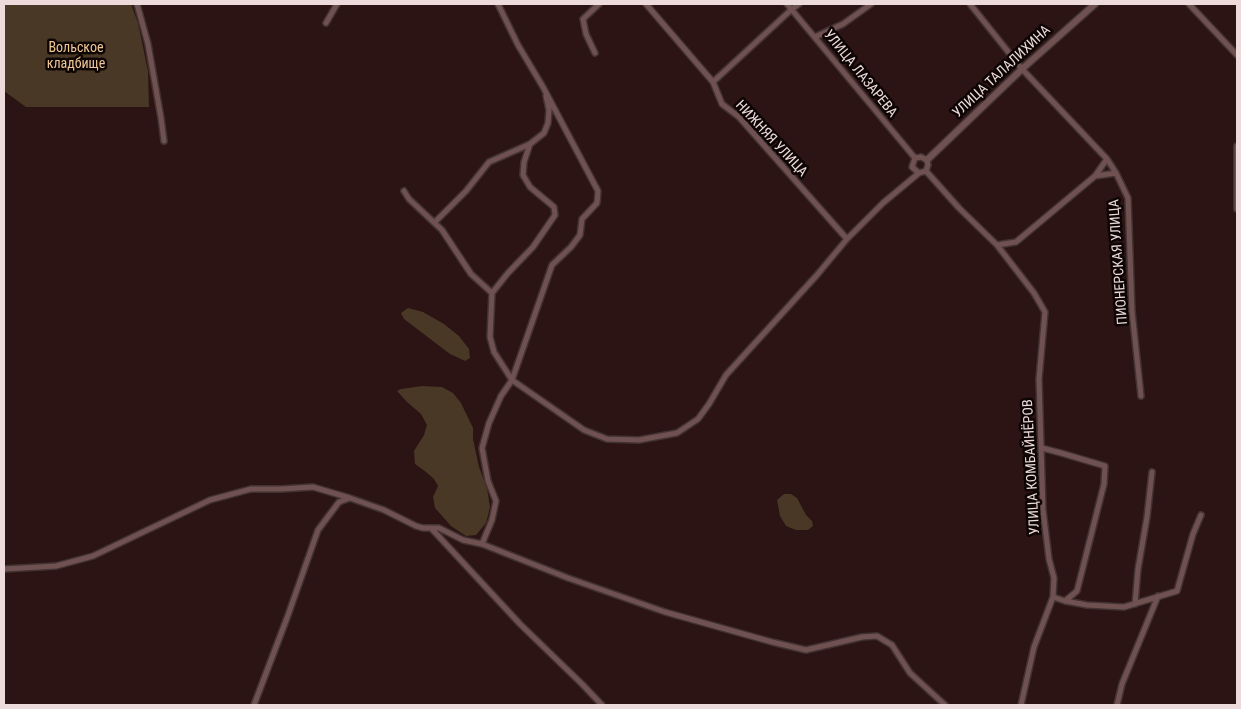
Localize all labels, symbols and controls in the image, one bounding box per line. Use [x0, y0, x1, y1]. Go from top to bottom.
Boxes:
street label: УЛИЦА ТАЛАЛИХИНА [950, 22, 1054, 122]
street label: УЛИЦА ЛАЗАРЕВА [820, 27, 900, 121]
park label: Вольское кладбище [47, 40, 105, 72]
street label: НИЖНЯЯ УЛИЦА [731, 97, 811, 181]
street label: ПИОНЕРСКАЯ УЛИЦА [1106, 199, 1132, 325]
street label: УЛИЦА КОМБАЙНЁРОВ [1020, 399, 1044, 535]

